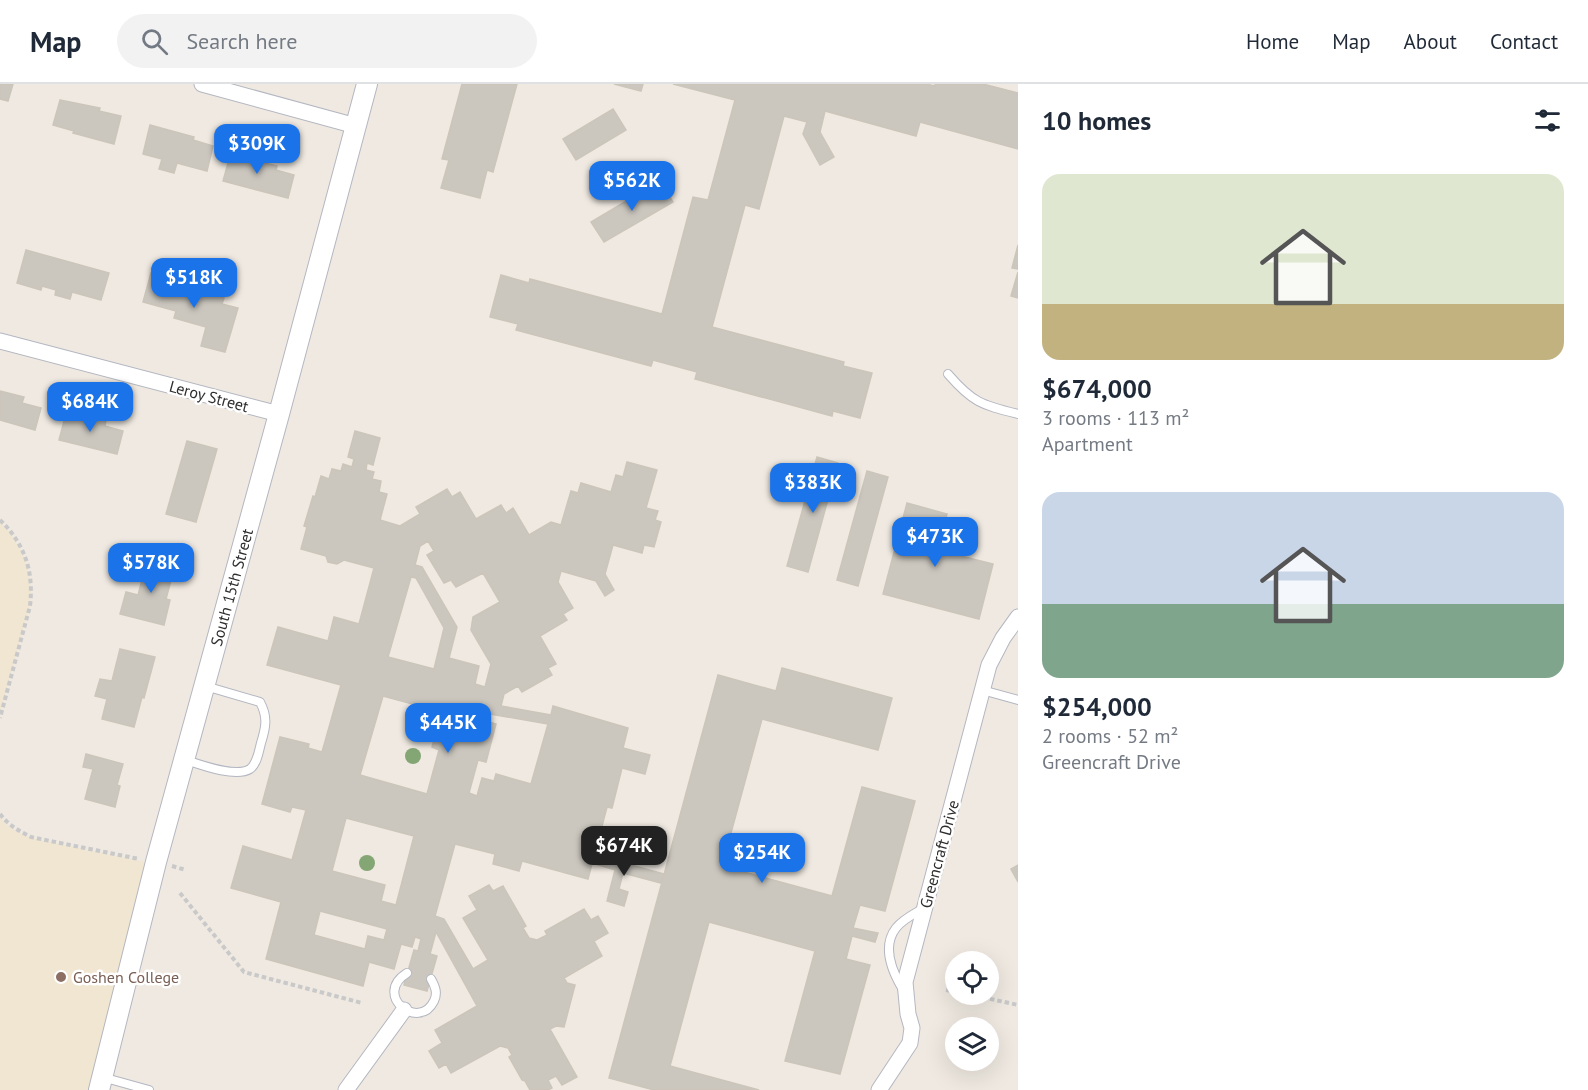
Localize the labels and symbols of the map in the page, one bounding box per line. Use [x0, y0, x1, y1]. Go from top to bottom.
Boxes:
pin: $309K [215, 124, 299, 175]
pin: $562K [590, 161, 674, 212]
pin: $518K [152, 258, 236, 309]
street label: Leroy Street [167, 376, 251, 416]
pin: $684K [48, 382, 132, 433]
pin: $383K [771, 463, 855, 514]
pin: $473K [893, 517, 977, 568]
street label: South 15th Street [206, 526, 257, 648]
pin: $578K [109, 543, 193, 594]
pin: $445K [406, 703, 490, 754]
street label: Greencraft Drive [915, 798, 963, 910]
pin: $674K [582, 826, 666, 877]
pin: $254K [720, 833, 804, 884]
place label: Goshen College [73, 967, 179, 987]
marker: Goshen College [54, 970, 68, 984]

